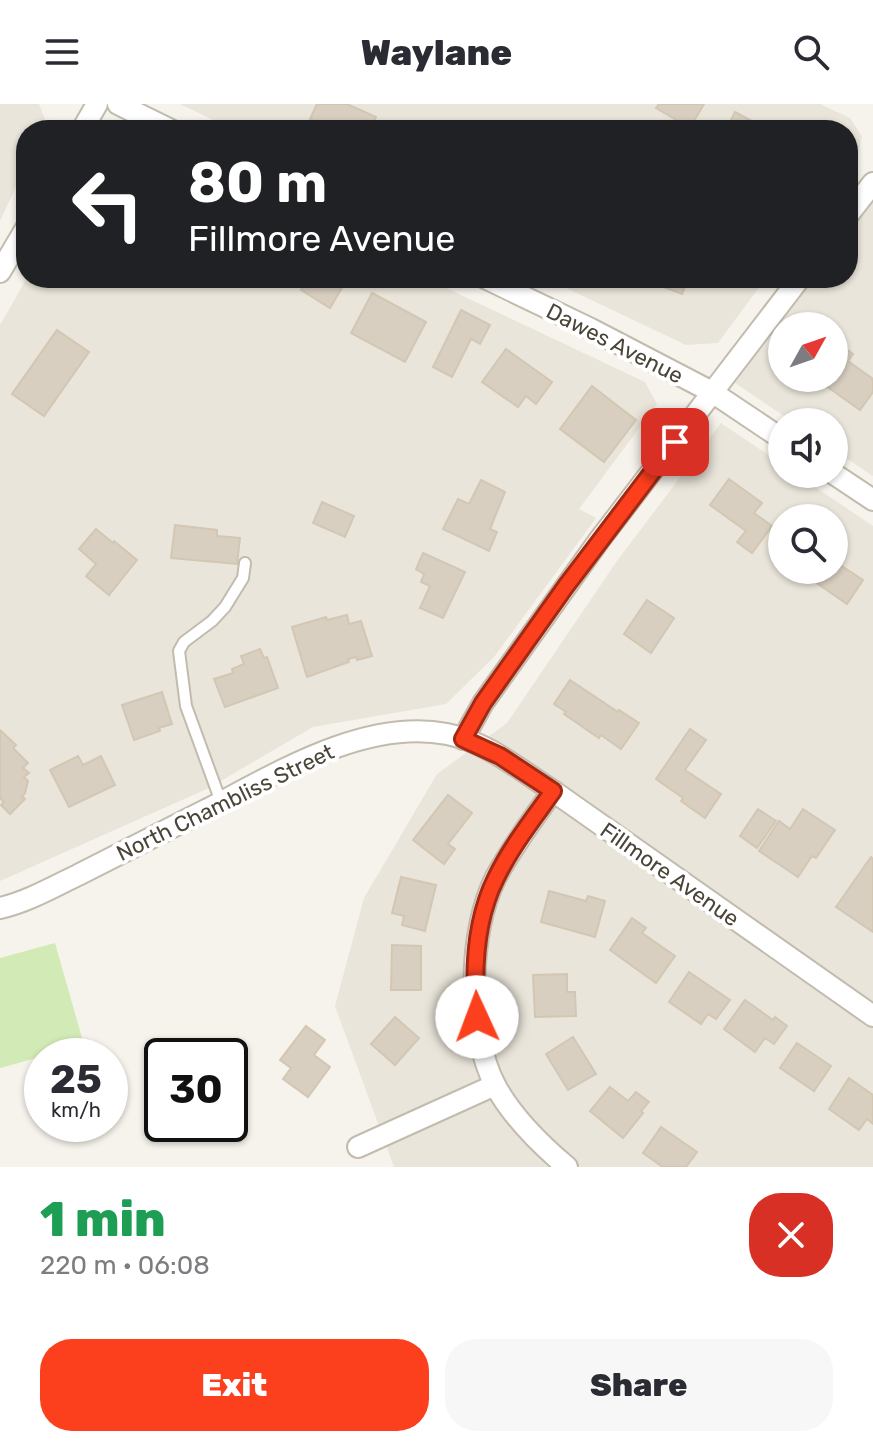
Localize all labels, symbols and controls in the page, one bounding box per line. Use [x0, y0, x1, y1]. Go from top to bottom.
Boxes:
icon: menu [40, 30, 84, 74]
icon: search [789, 30, 833, 74]
text: Waylane [361, 31, 512, 74]
text: 80 m [188, 150, 327, 216]
icon: left [56, 152, 160, 256]
text: Fillmore Avenue [188, 217, 455, 260]
street label: Dawes Avenue [542, 297, 688, 390]
north arrow [768, 312, 848, 392]
map controls [768, 312, 848, 584]
pin [641, 408, 709, 476]
button: sound [768, 408, 848, 488]
icon: arrive [653, 420, 697, 464]
button: search [768, 504, 848, 584]
street label: North Chambliss Street [112, 738, 339, 867]
street label: Fillmore Avenue [595, 816, 744, 932]
position arrow [435, 975, 519, 1059]
speed limit sign: 30 [144, 1038, 248, 1142]
text: 25 [50, 1056, 102, 1103]
text: km/h [51, 1098, 101, 1122]
text: 1 min [40, 1191, 166, 1248]
button: close [749, 1193, 833, 1277]
text: 220 m · 06:08 [40, 1250, 210, 1281]
button: Exit [40, 1339, 429, 1431]
button: Share [445, 1339, 833, 1431]

